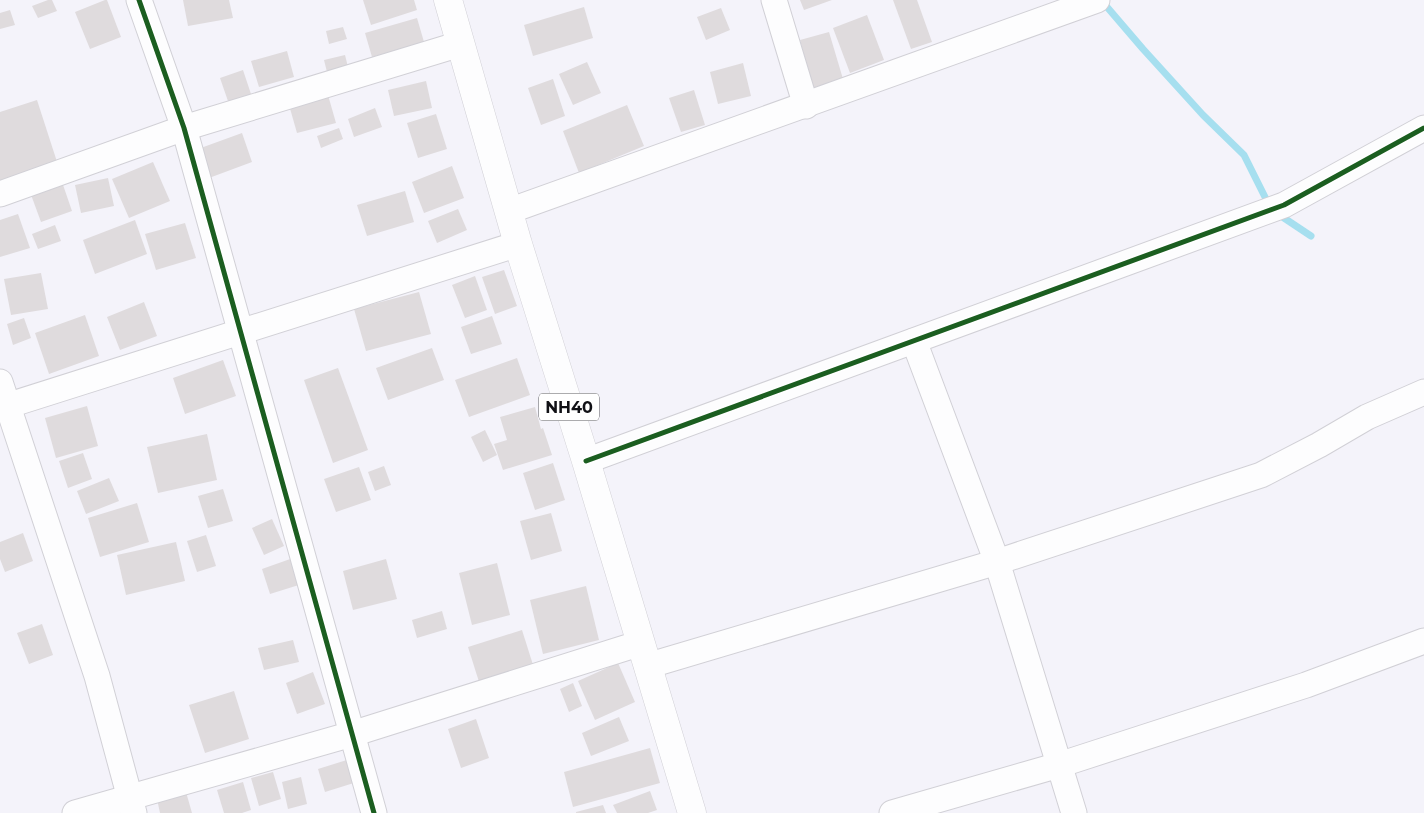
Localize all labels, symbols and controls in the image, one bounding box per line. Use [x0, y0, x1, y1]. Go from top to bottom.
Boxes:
road number: NH40 [539, 394, 599, 421]

